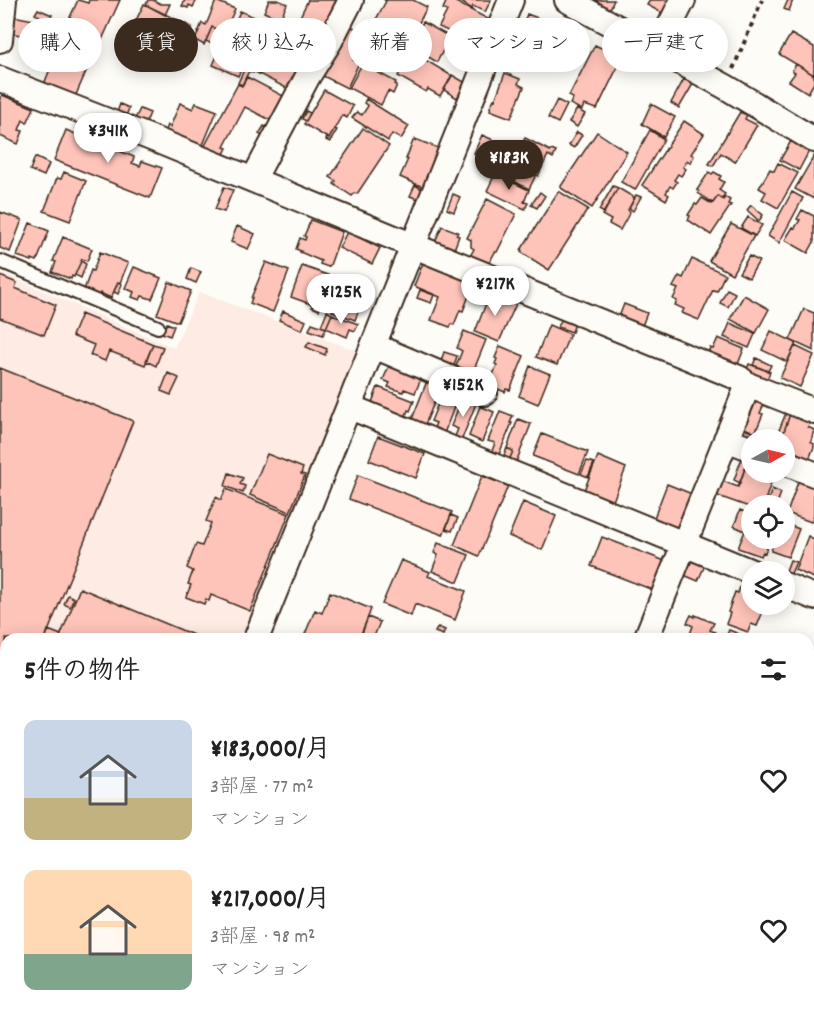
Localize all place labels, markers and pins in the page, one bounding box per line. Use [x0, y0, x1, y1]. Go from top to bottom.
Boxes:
pin: ¥341K [66, 113, 150, 164]
pin: ¥183K [467, 140, 551, 191]
pin: ¥217K [453, 266, 537, 317]
pin: ¥125K [299, 274, 383, 325]
pin: ¥152K [421, 367, 505, 418]

